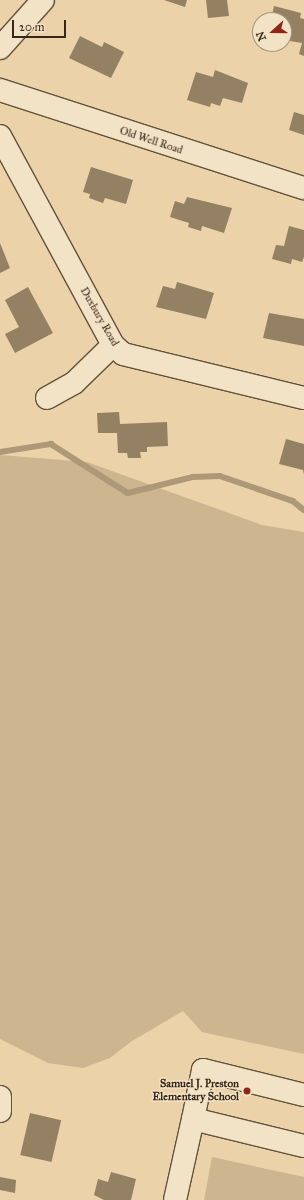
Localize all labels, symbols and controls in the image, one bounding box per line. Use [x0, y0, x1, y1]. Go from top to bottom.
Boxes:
scale bar [14, 12, 68, 38]
north arrow [252, 12, 292, 52]
text: 20 m [19, 20, 45, 34]
text: N [254, 29, 269, 43]
street label: Old Well Road [118, 125, 184, 157]
street label: Duxbury Road [77, 285, 121, 349]
place label: Samuel J. Preston Elementary School [152, 1078, 239, 1104]
marker: Samuel J. Preston Elementary School [242, 1086, 252, 1096]

